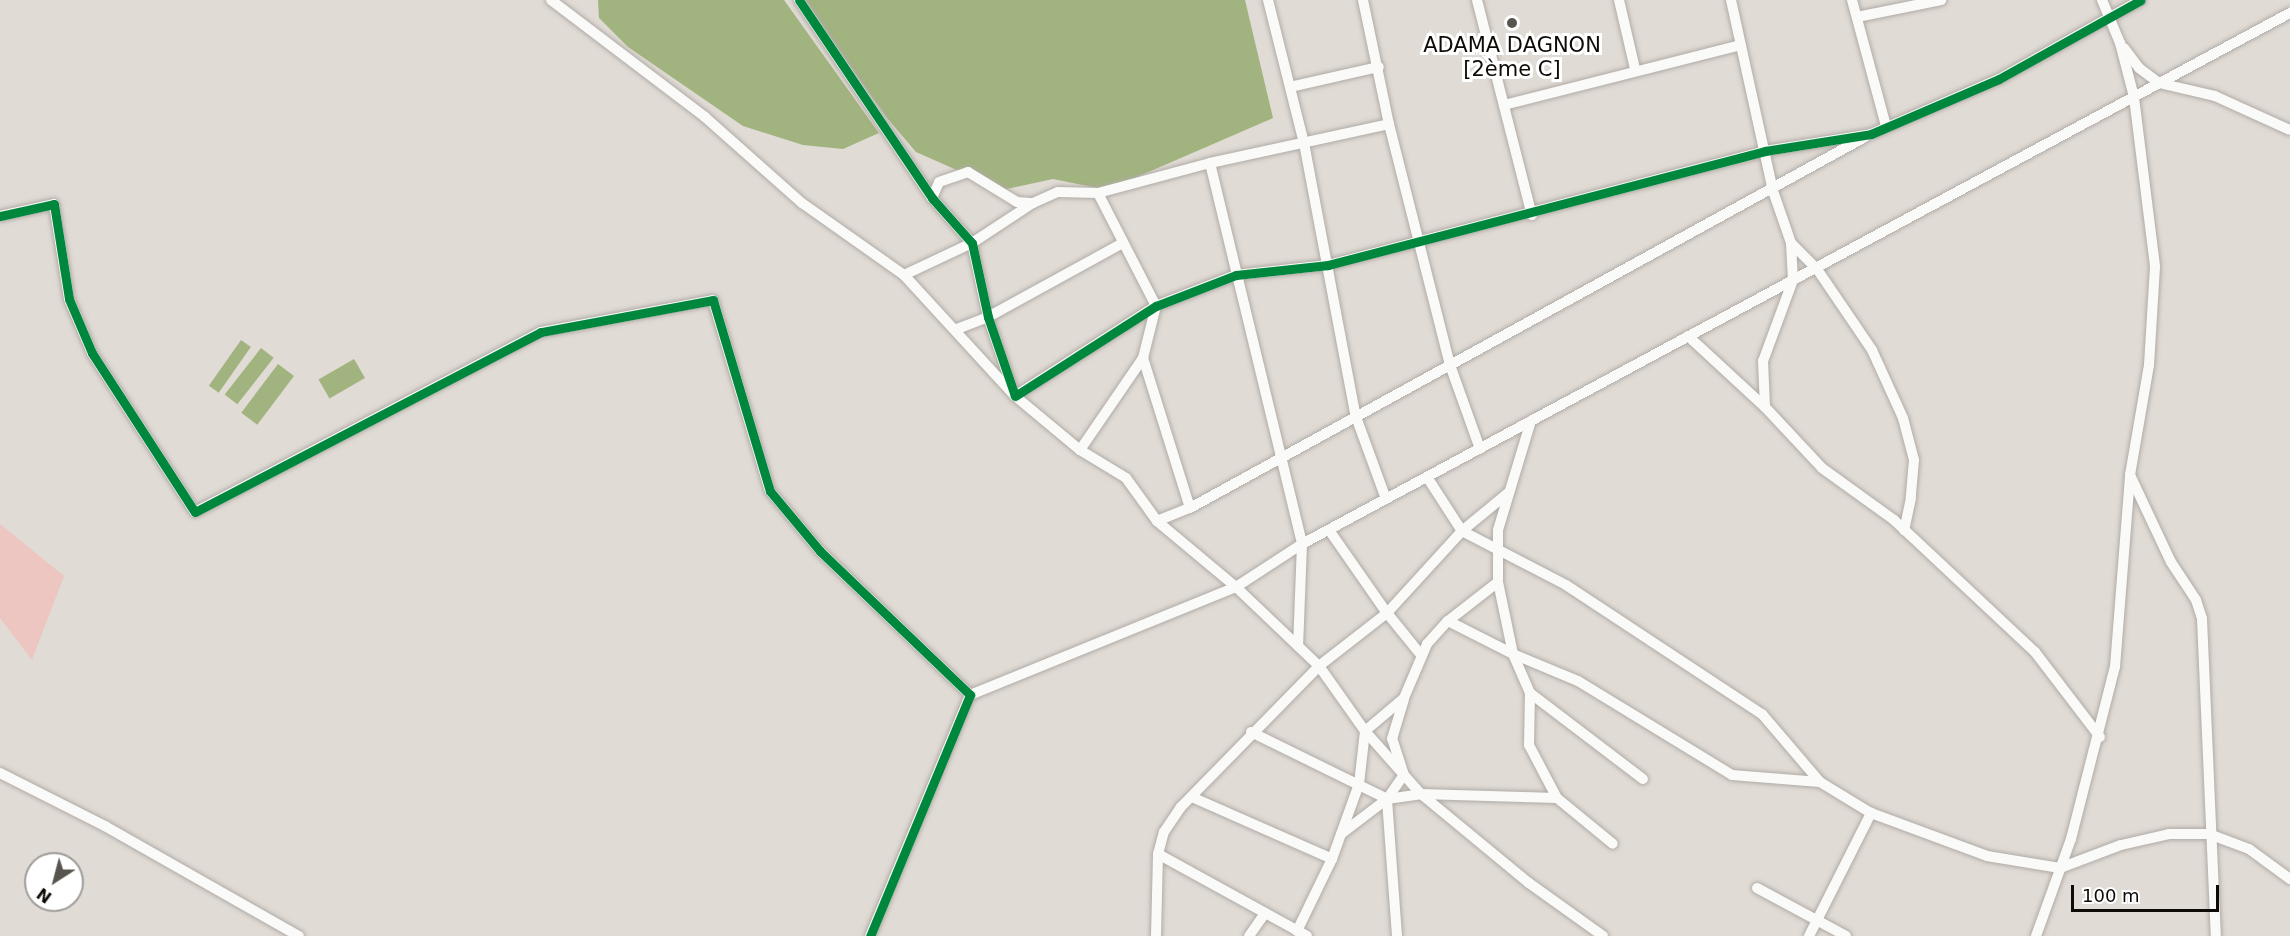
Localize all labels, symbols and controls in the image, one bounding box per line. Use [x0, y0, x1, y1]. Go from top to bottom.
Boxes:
marker: ADAMA DAGNON [2ème C] [1505, 16, 1519, 30]
place label: ADAMA DAGNON [2ème C] [1423, 32, 1601, 82]
north arrow [24, 852, 84, 912]
scale bar [2074, 873, 2222, 911]
text: N [33, 884, 55, 907]
text: 100 m [2082, 885, 2140, 906]

